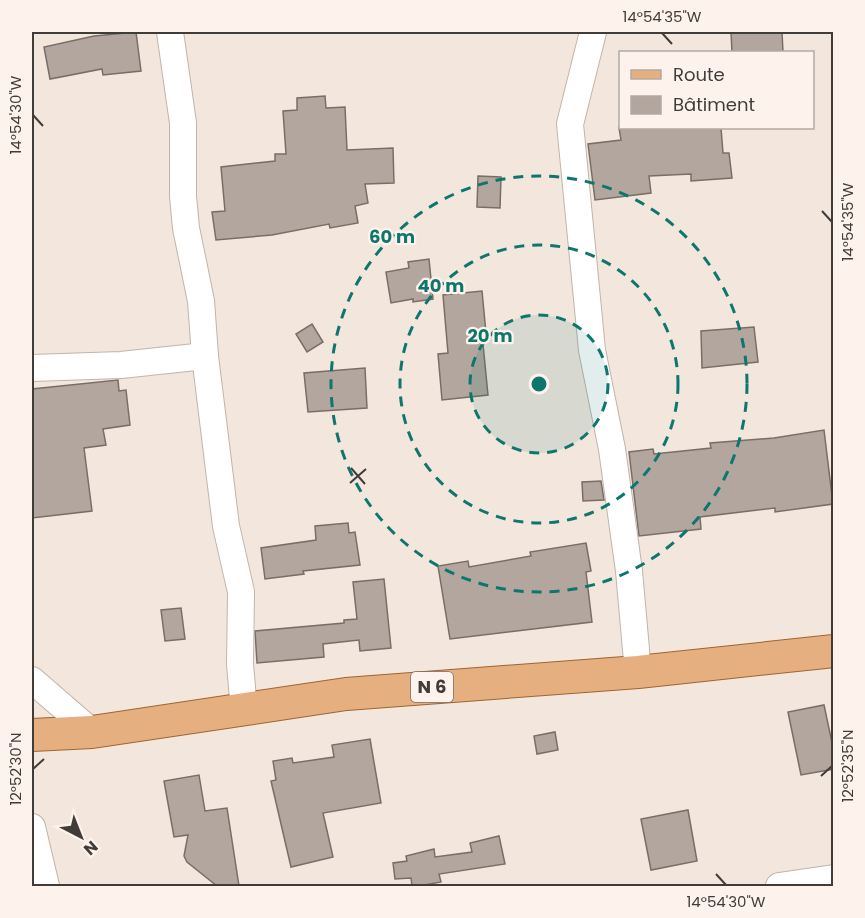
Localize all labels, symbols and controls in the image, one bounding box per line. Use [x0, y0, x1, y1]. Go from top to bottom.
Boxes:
text: 14°54'35"W [623, 6, 702, 27]
legend [619, 51, 814, 129]
text: Route [673, 62, 725, 87]
text: 14°54'30"W [5, 75, 26, 154]
text: Bâtiment [673, 92, 755, 117]
text: 14°54'35"W [837, 182, 858, 261]
text: 60 m [369, 224, 415, 249]
text: 40 m [418, 273, 464, 298]
text: 20 m [468, 323, 512, 348]
centre of rings [529, 374, 549, 394]
road number: N 6 [411, 672, 453, 702]
text: 12°52'35"N [837, 729, 858, 803]
text: 12°52'30"N [5, 732, 26, 806]
north arrow [51, 807, 111, 867]
text: N [79, 835, 103, 860]
text: 14°54'30"W [687, 891, 766, 912]

